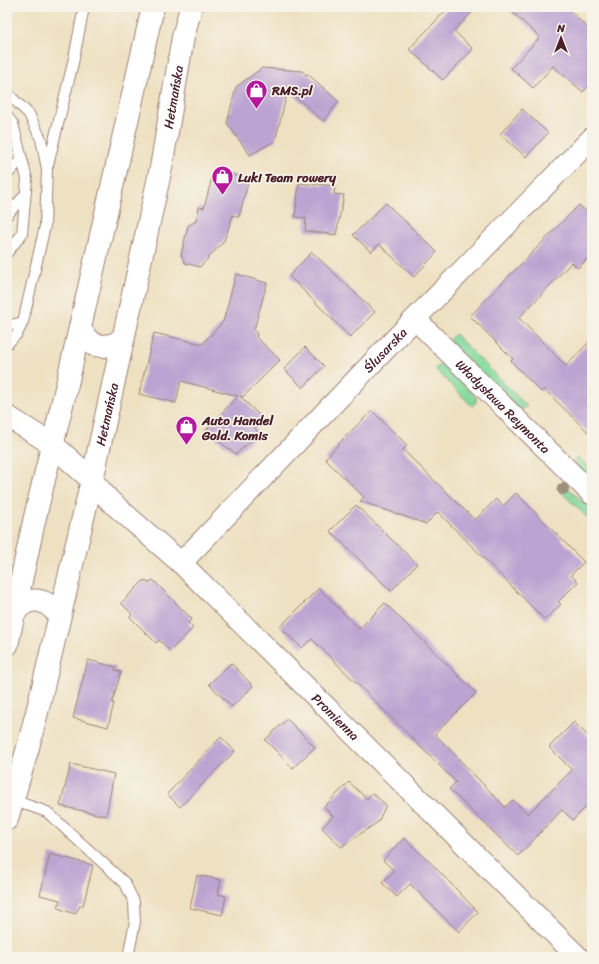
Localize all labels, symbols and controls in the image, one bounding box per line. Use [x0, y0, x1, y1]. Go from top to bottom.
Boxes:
north arrow [541, 18, 581, 58]
text: N [556, 19, 565, 38]
street label: Hetmańska [157, 63, 190, 131]
shop icon: RMS.pl [244, 77, 270, 110]
place label: RMS.pl [271, 79, 314, 102]
shop icon: Luki Team rowery [209, 164, 235, 197]
place label: Luki Team rowery [238, 166, 336, 189]
street label: Ślusarska [357, 322, 413, 378]
street label: Władysława Reymonta [450, 354, 556, 460]
street label: Hetmańska [89, 380, 125, 448]
place label: Auto Handel Gold. Komis [201, 409, 274, 447]
shop icon: Auto Handel Gold. Komis [173, 414, 199, 447]
street label: Promienna [306, 688, 365, 747]

